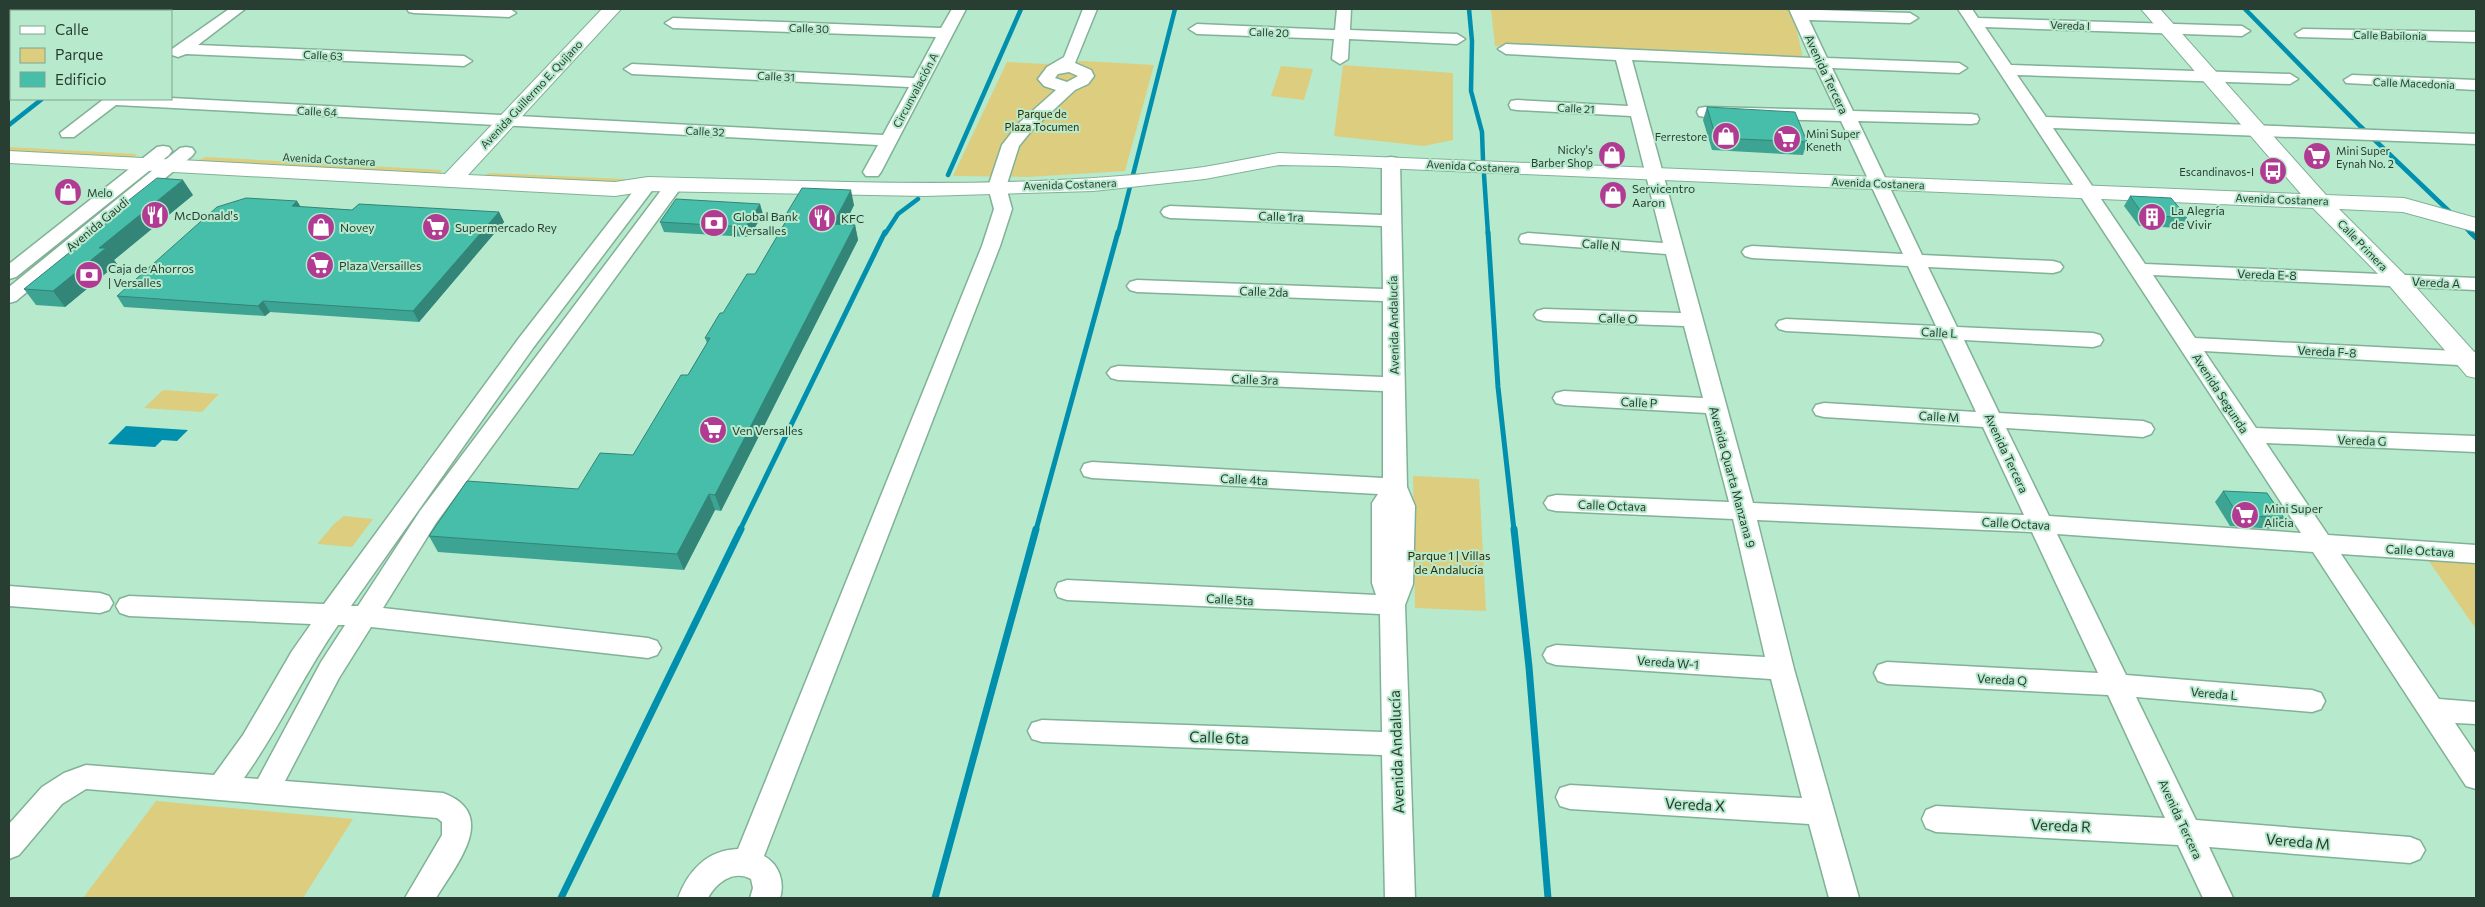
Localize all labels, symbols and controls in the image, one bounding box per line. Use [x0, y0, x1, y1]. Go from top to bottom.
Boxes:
legend [10, 10, 172, 100]
street label: Vereda I [2050, 18, 2090, 32]
text: Calle [55, 20, 89, 38]
street label: Calle 30 [789, 21, 829, 35]
street label: Calle 20 [1249, 25, 1289, 39]
street label: Calle Babilonia [2353, 28, 2427, 42]
street label: Avenida Tercera [1802, 32, 1852, 116]
street label: Avenida Guillermo E. Quijano [477, 37, 585, 151]
text: Parque [55, 45, 103, 63]
street label: Calle 63 [303, 47, 343, 63]
street label: Circunvalación A [890, 50, 940, 130]
street label: Calle 31 [757, 69, 795, 83]
text: Edificio [55, 70, 106, 88]
street label: Calle Macedonia [2373, 75, 2455, 91]
street label: Calle 21 [1557, 101, 1595, 115]
street label: Calle 64 [297, 103, 338, 119]
park label: Parque de Plaza Tocumen [1005, 107, 1079, 133]
shop icon: Ferrestore [1711, 121, 1741, 151]
street label: Calle 32 [685, 123, 725, 139]
supermarket icon: Mini Super Keneth [1772, 124, 1802, 154]
place label: Mini Super Keneth [1806, 127, 1861, 153]
place label: Ferrestore [1655, 130, 1707, 143]
shop icon: Nicky's Barber Shop [1597, 140, 1627, 170]
supermarket icon: Mini Super Eynah No. 2 [2302, 141, 2332, 171]
place label: Nicky's Barber Shop [1531, 143, 1593, 169]
place label: Mini Super Eynah No. 2 [2336, 144, 2394, 170]
street label: Avenida Costanera [282, 150, 376, 168]
bus stop icon: Escandinavos-I [2258, 156, 2288, 186]
street label: Avenida Costanera [1426, 157, 1520, 175]
place label: Escandinavos-I [2179, 165, 2254, 178]
street label: Avenida Costanera [1831, 175, 1925, 191]
street label: Avenida Costanera [1023, 176, 1117, 192]
shop icon: Melo [53, 177, 83, 207]
shop icon: Servicentro Aaron [1598, 180, 1628, 210]
place label: Servicentro Aaron [1632, 181, 1695, 209]
place label: Melo [87, 186, 113, 199]
street label: Avenida Costanera [2235, 191, 2329, 207]
street label: Avenida Gaudi [63, 194, 131, 254]
restaurant icon: McDonald's [140, 200, 170, 230]
building icon: La Alegría de Vivir [2137, 202, 2167, 232]
restaurant icon: KFC [807, 203, 837, 233]
place label: La Alegría de Vivir [2171, 203, 2225, 231]
place label: McDonald's [174, 208, 238, 222]
bank icon: Global Bank | Versalles [699, 208, 729, 238]
street label: Calle 1ra [1258, 208, 1304, 224]
place label: Global Bank | Versalles [733, 209, 799, 237]
place label: KFC [841, 211, 864, 225]
shop icon: Novey [306, 212, 336, 242]
supermarket icon: Supermercado Rey [421, 212, 451, 242]
street label: Calle Primera [2335, 217, 2391, 273]
place label: Novey [340, 220, 374, 234]
place label: Supermercado Rey [455, 220, 557, 234]
street label: Calle N [1581, 236, 1621, 252]
supermarket icon: Plaza Versailles [305, 250, 335, 280]
place label: Plaza Versailles [339, 258, 421, 272]
bank icon: Caja de Ahorros | Versalles [74, 260, 104, 290]
place label: Caja de Ahorros | Versalles [108, 261, 194, 289]
street label: Vereda E-8 [2237, 266, 2297, 282]
street label: Vereda A [2411, 274, 2461, 290]
street label: Avenida Andalucía [1385, 275, 1401, 375]
street label: Calle 2da [1239, 283, 1289, 299]
street label: Calle O [1598, 310, 1638, 326]
street label: Calle L [1921, 324, 1958, 340]
street label: Vereda F-8 [2297, 342, 2357, 360]
street label: Avenida Segunda [2190, 351, 2252, 435]
street label: Calle 3ra [1231, 371, 1279, 387]
street label: Calle P [1620, 394, 1658, 410]
street label: Avenida Quarta Manzana 9 [1707, 405, 1759, 549]
street label: Calle M [1918, 408, 1960, 424]
street label: Avenida Tercera [1982, 411, 2032, 495]
supermarket icon: Ven Versalles [698, 415, 728, 445]
place label: Ven Versalles [732, 423, 803, 437]
street label: Vereda G [2337, 432, 2387, 448]
street label: Calle 4ta [1220, 471, 1268, 487]
street label: Calle Octava [1578, 497, 1646, 513]
supermarket icon: Mini Super Alicia [2230, 500, 2260, 530]
place label: Mini Super Alicia [2264, 501, 2323, 529]
street label: Calle Octava [1982, 514, 2050, 532]
street label: Calle Octava [2386, 541, 2454, 559]
park label: Parque 1 | Villas de Andalucía [1408, 548, 1490, 576]
street label: Calle 5ta [1206, 591, 1254, 607]
street label: Vereda W-1 [1637, 653, 1699, 671]
street label: Vereda Q [1977, 671, 2027, 687]
street label: Vereda L [2190, 684, 2238, 702]
street label: Avenida Andalucía [1385, 690, 1407, 814]
street label: Calle 6ta [1189, 727, 1249, 747]
street label: Avenida Tercera [2156, 777, 2206, 861]
street label: Vereda X [1664, 793, 1726, 815]
street label: Vereda R [2030, 814, 2092, 836]
street label: Vereda M [2265, 829, 2331, 853]

